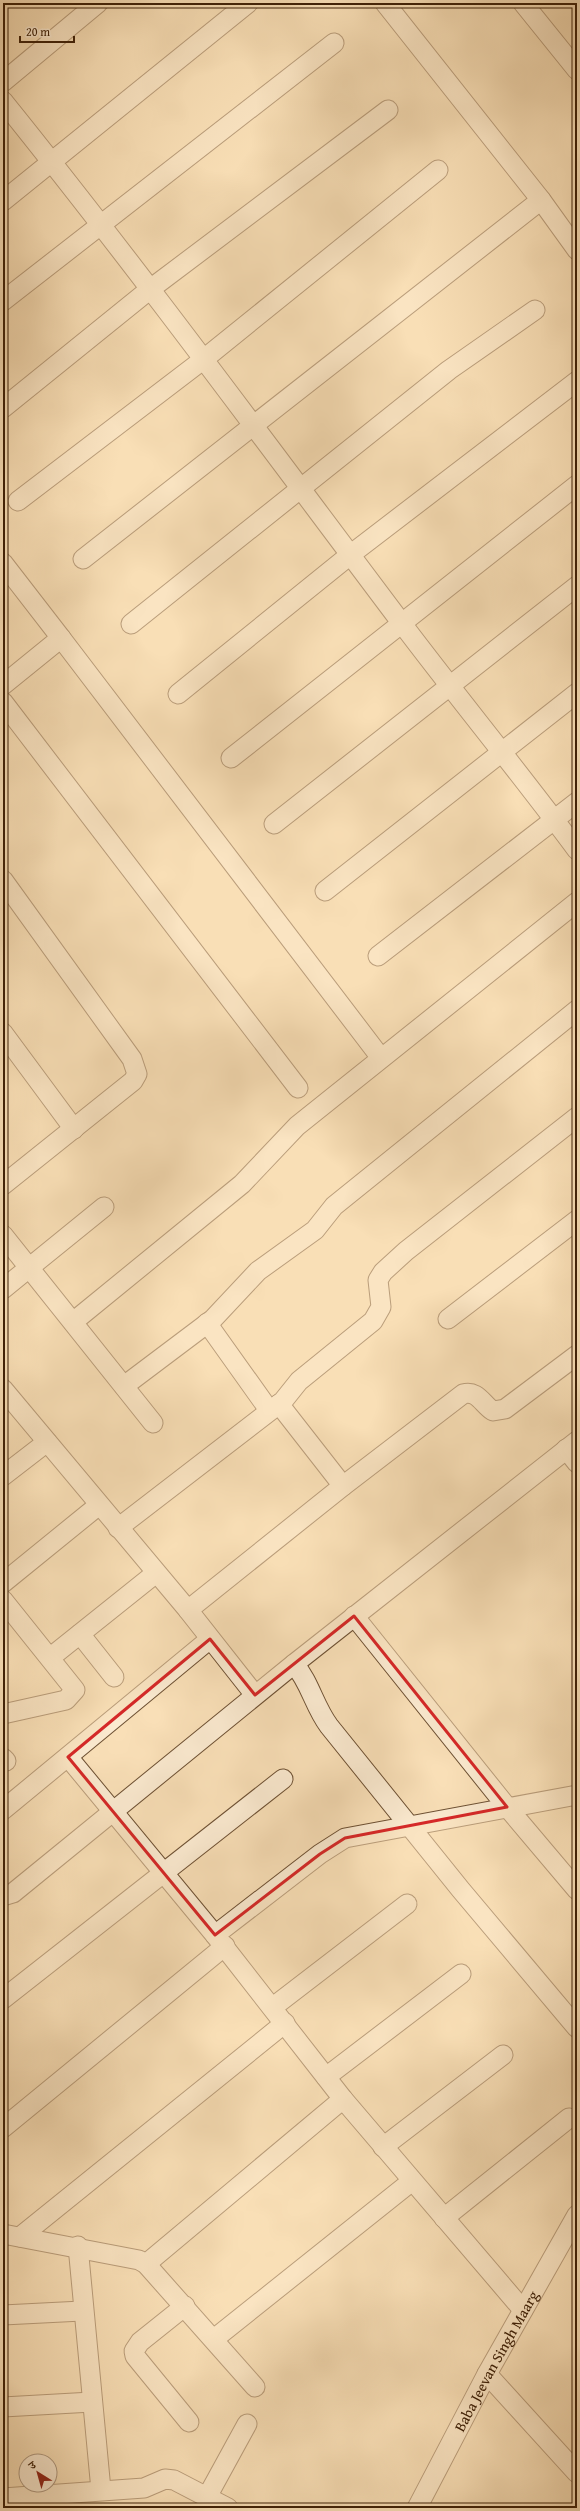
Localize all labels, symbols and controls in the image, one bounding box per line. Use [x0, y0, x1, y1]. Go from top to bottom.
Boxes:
scale bar [20, 18, 74, 44]
text: 20 m [26, 23, 50, 40]
street label: Baba Jeevan Singh Maarg [448, 2286, 543, 2435]
north arrow [18, 2453, 58, 2493]
text: उ [24, 2456, 40, 2474]

